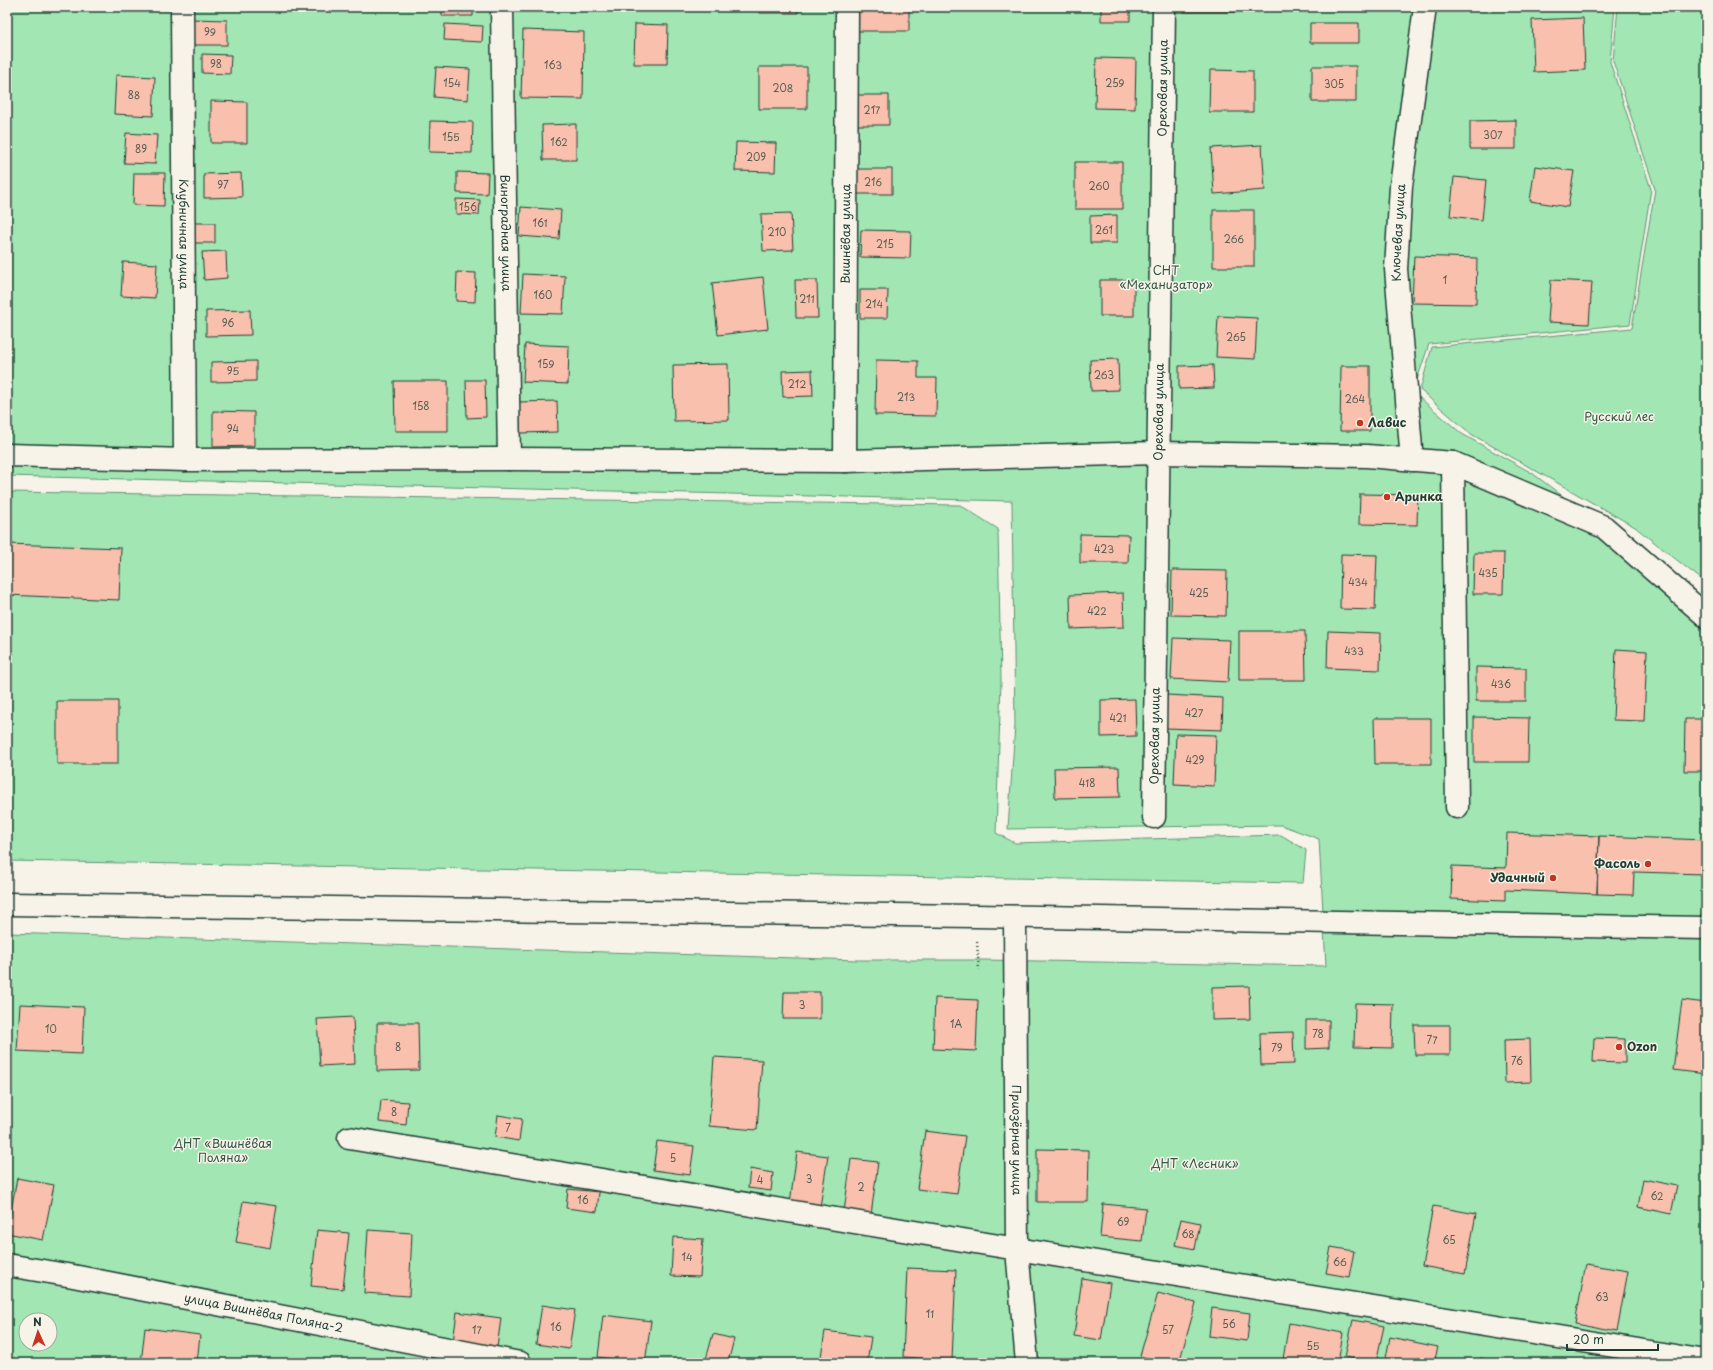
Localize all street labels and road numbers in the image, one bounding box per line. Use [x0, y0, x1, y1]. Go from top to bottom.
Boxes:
street label: Ореховая улица [1152, 39, 1172, 137]
street label: Виноградная улица [497, 174, 516, 292]
street label: Клубничная улица [175, 179, 194, 290]
street label: Ключевая улица [1386, 183, 1409, 282]
street label: Вишнёвая улица [836, 184, 854, 284]
street label: Ореховая улица [1148, 363, 1168, 461]
street label: Ореховая улица [1144, 687, 1164, 785]
street label: Приозёрная улица [1008, 1085, 1027, 1196]
street label: улица Вишнёвая Поляна-2 [183, 1288, 345, 1336]

